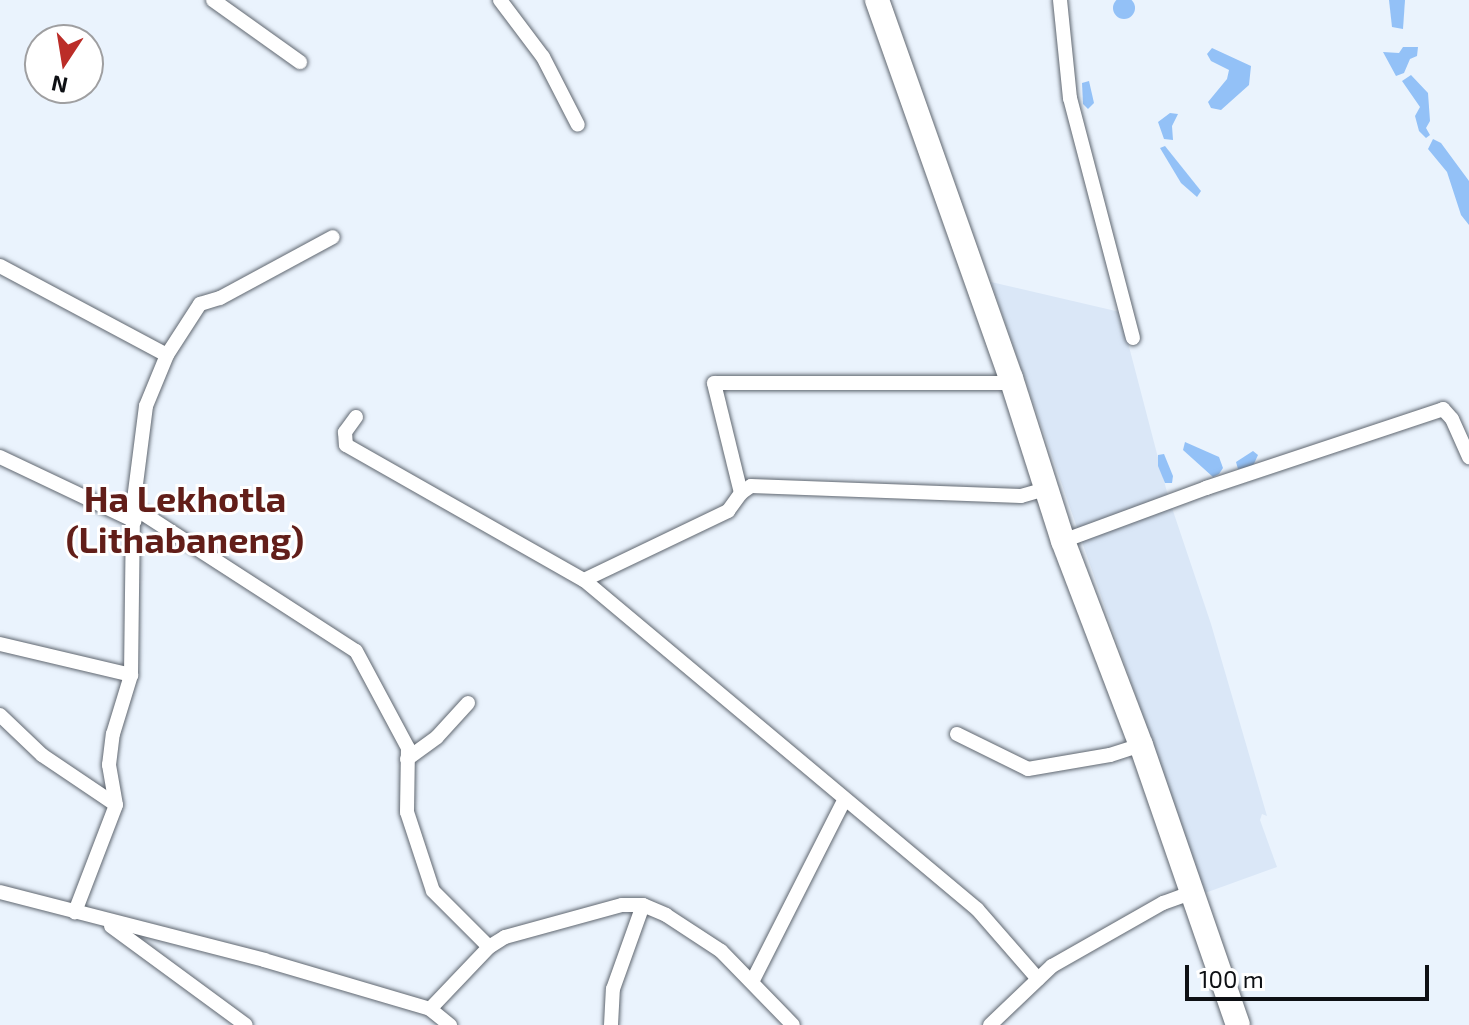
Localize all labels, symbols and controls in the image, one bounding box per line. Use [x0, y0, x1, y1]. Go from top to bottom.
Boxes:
north arrow [24, 24, 104, 104]
text: N [49, 71, 70, 100]
district label: Ha Lekhotla (Lithabaneng) [66, 475, 304, 560]
scale bar [1189, 949, 1433, 999]
text: 100 m [1199, 964, 1264, 993]

